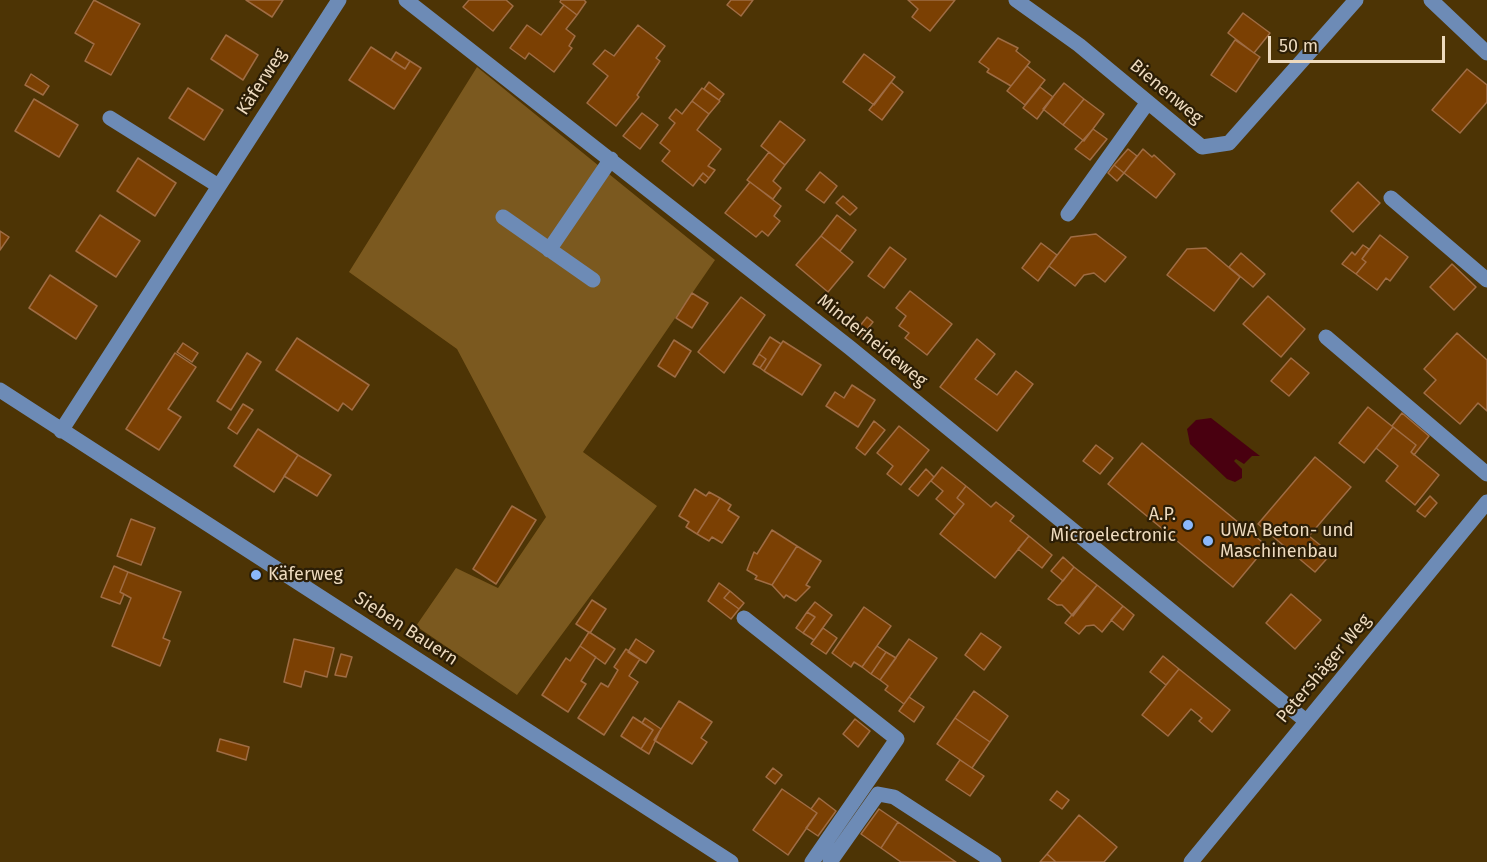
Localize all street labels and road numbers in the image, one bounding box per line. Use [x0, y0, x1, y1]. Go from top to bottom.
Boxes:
street label: Käferweg [233, 45, 291, 119]
street label: Bienenweg [1125, 55, 1207, 129]
street label: Minderheideweg [813, 290, 931, 392]
street label: Sieben Bauern [350, 588, 462, 670]
street label: Petershäger Weg [1272, 610, 1376, 728]

